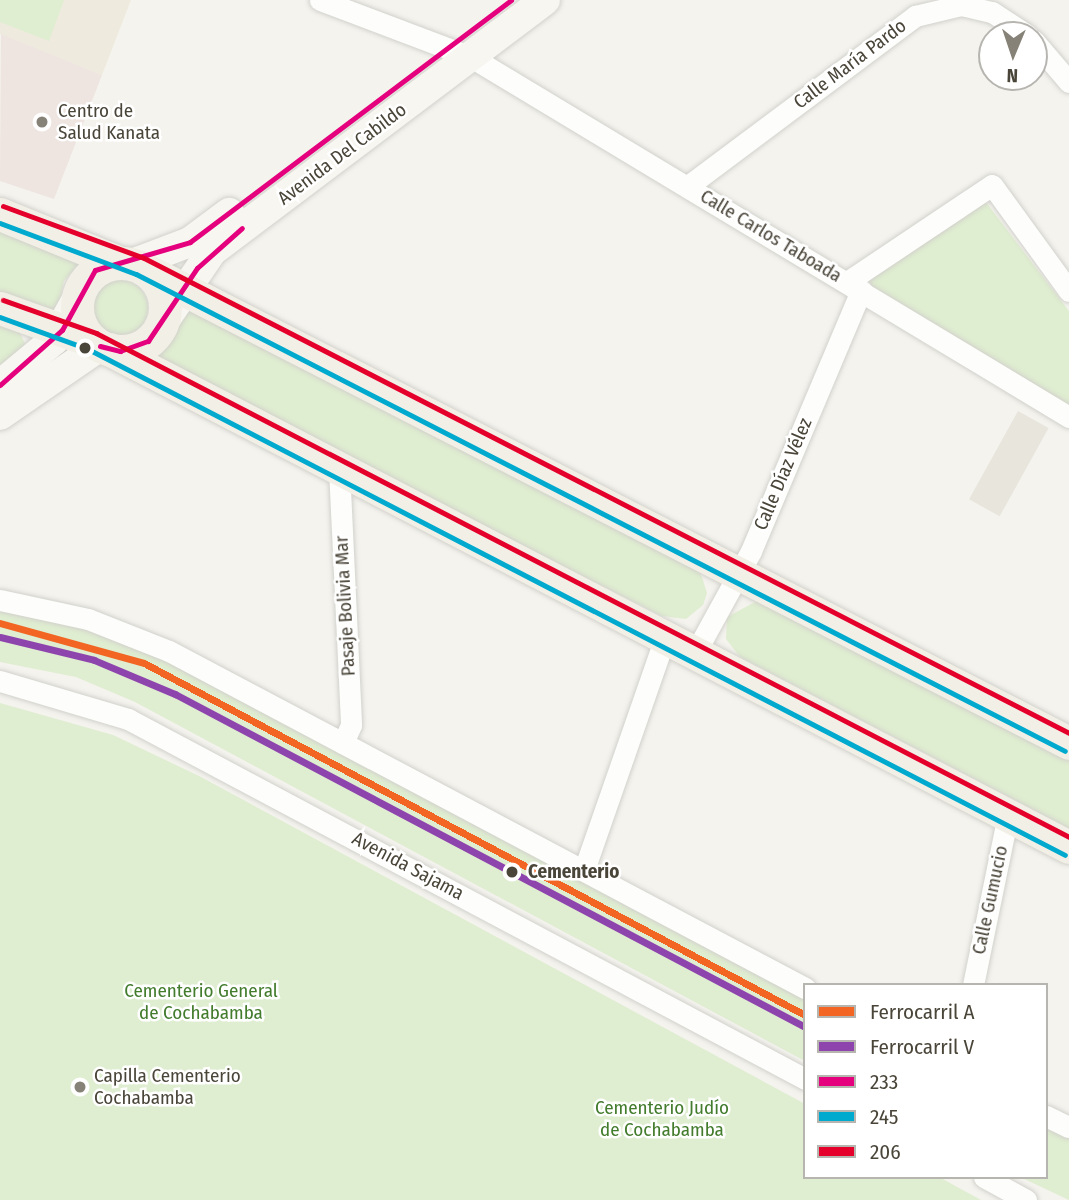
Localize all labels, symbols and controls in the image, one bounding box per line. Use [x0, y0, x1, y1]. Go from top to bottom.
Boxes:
street label: Calle María Pardo [789, 14, 911, 114]
north arrow [978, 21, 1048, 91]
text: N [1006, 64, 1018, 87]
street label: Avenida Del Cabildo [273, 98, 411, 210]
place label: Centro de Salud Kanata [58, 100, 160, 144]
marker: Centro de Salud Kanata [32, 112, 52, 132]
street label: Calle Carlos Taboada [696, 185, 846, 287]
unlabelled marker [78, 341, 92, 355]
street label: Calle Díaz Vélez [749, 414, 817, 534]
street label: Pasaje Bolivia Mar [330, 535, 360, 677]
street label: Avenida Sajama [348, 827, 468, 905]
street label: Calle Gumucio [967, 844, 1013, 956]
place label: Cementerio [528, 861, 619, 883]
marker: Cementerio [502, 862, 522, 882]
park label: Cementerio General de Cochabamba [124, 980, 278, 1024]
legend [803, 983, 1048, 1179]
text: Ferrocarril A [870, 999, 975, 1025]
text: Ferrocarril V [870, 1034, 974, 1060]
place label: Capilla Cementerio Cochabamba [94, 1065, 241, 1109]
text: 233 [870, 1069, 898, 1095]
marker: Capilla Cementerio Cochabamba [72, 1079, 88, 1095]
park label: Cementerio Judío de Cochabamba [595, 1097, 729, 1141]
text: 245 [870, 1104, 898, 1130]
text: 206 [870, 1139, 901, 1165]

